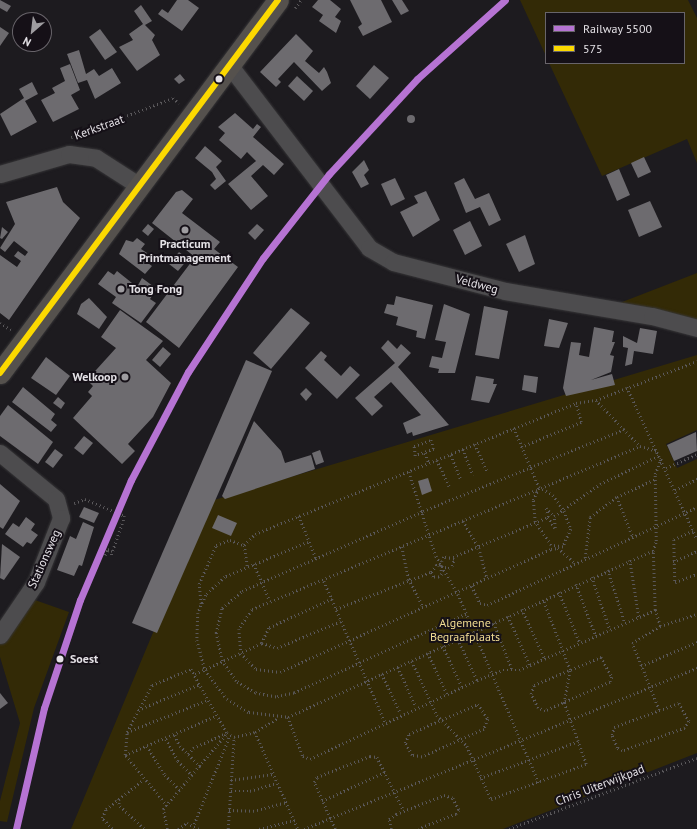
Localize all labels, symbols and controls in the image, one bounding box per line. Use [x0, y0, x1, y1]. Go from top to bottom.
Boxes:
north arrow [12, 12, 52, 52]
legend [545, 12, 685, 64]
text: Railway 5500 [583, 21, 652, 36]
text: N [20, 34, 33, 50]
text: 575 [583, 41, 603, 56]
unlabelled marker [214, 74, 224, 84]
street label: Kerkstraat [72, 111, 126, 143]
marker: Practicum Printmanagement [180, 225, 190, 235]
place label: Practicum Printmanagement [139, 237, 231, 265]
street label: Veldweg [454, 271, 500, 297]
place label: Tong Fong [129, 282, 182, 296]
marker: Tong Fong [116, 284, 126, 294]
place label: Welkoop [73, 370, 117, 384]
marker: Welkoop [120, 372, 130, 382]
street label: Stationsweg [25, 527, 63, 591]
park label: Algemene Begraafplaats [430, 616, 500, 644]
marker: Soest [53, 652, 67, 666]
place label: Soest [70, 652, 98, 666]
street label: Chris Uiterwijkpad [554, 761, 646, 809]

